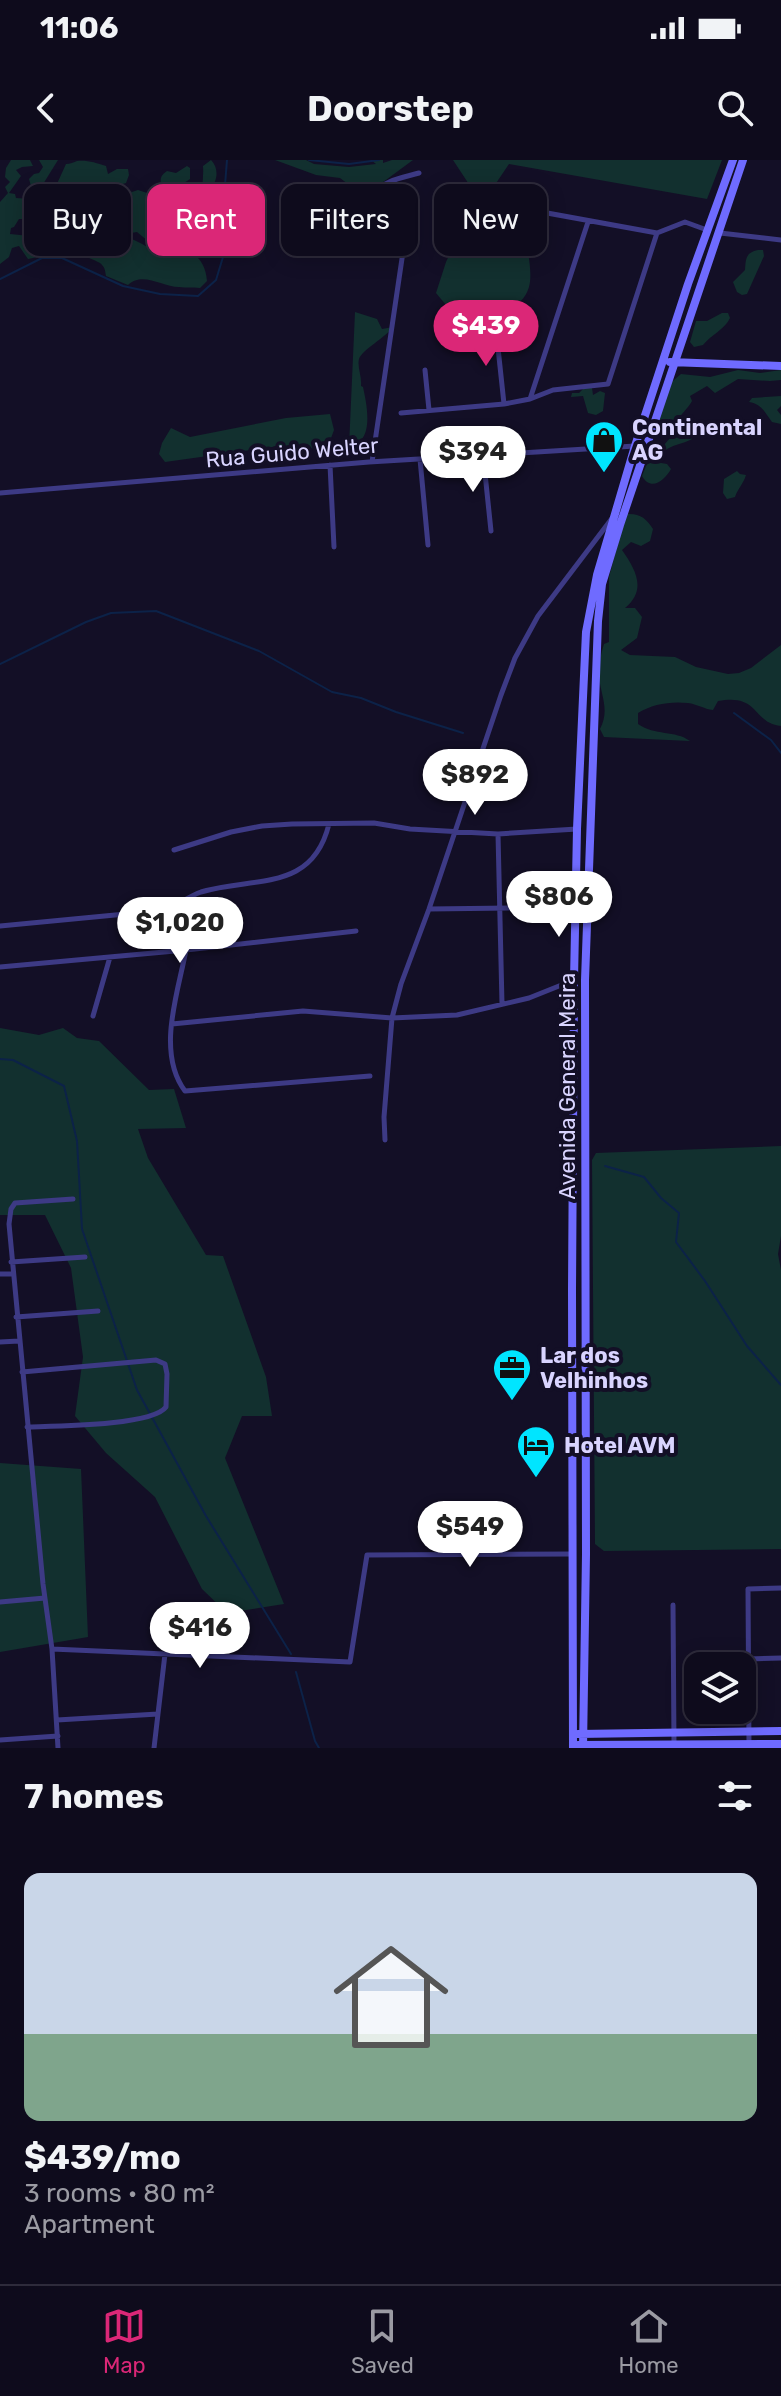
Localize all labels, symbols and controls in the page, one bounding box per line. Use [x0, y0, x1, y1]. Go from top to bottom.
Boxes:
text: 11:06 [40, 10, 119, 46]
icon: back [24, 86, 68, 130]
icon: search [713, 86, 757, 130]
text: Doorstep [307, 87, 474, 130]
chip: Buy [24, 184, 131, 256]
chip: Rent [147, 184, 265, 256]
chip: Filters [281, 184, 418, 256]
chip: New [434, 184, 547, 256]
pin: $439 [439, 300, 533, 368]
text: $439 [452, 310, 520, 341]
place label: Continental AG [632, 414, 762, 466]
shop icon: Continental AG [583, 419, 625, 474]
pin: $394 [426, 426, 520, 494]
street label: Rua Guido Welter [204, 431, 380, 474]
text: $394 [439, 436, 507, 467]
pin: $892 [428, 749, 522, 817]
text: $892 [441, 759, 509, 790]
pin: $806 [512, 871, 606, 939]
text: $806 [524, 881, 594, 912]
pin: $1,020 [115, 897, 245, 965]
text: $1,020 [135, 907, 225, 938]
street label: Avenida General Meira [554, 973, 581, 1199]
place label: Lar dos Velhinhos [540, 1342, 648, 1394]
office icon: Lar dos Velhinhos [491, 1347, 533, 1402]
hotel icon: Hotel AVM [515, 1424, 557, 1479]
place label: Hotel AVM [564, 1432, 676, 1459]
pin: $549 [423, 1501, 517, 1569]
text: $549 [436, 1511, 504, 1542]
pin: $416 [153, 1602, 247, 1670]
text: $416 [168, 1612, 232, 1643]
map controls [684, 1652, 756, 1724]
button: layers [684, 1652, 756, 1724]
icon: filters [713, 1774, 757, 1818]
text: 7 homes [24, 1776, 164, 1817]
icon: home [319, 1925, 463, 2069]
text: $439/mo [24, 2137, 181, 2178]
text: 3 rooms · 80 m² [24, 2178, 215, 2209]
text: Apartment [24, 2209, 155, 2240]
tab: Map [102, 2304, 146, 2379]
tab: Saved [351, 2304, 414, 2379]
tab: Home [618, 2304, 679, 2379]

